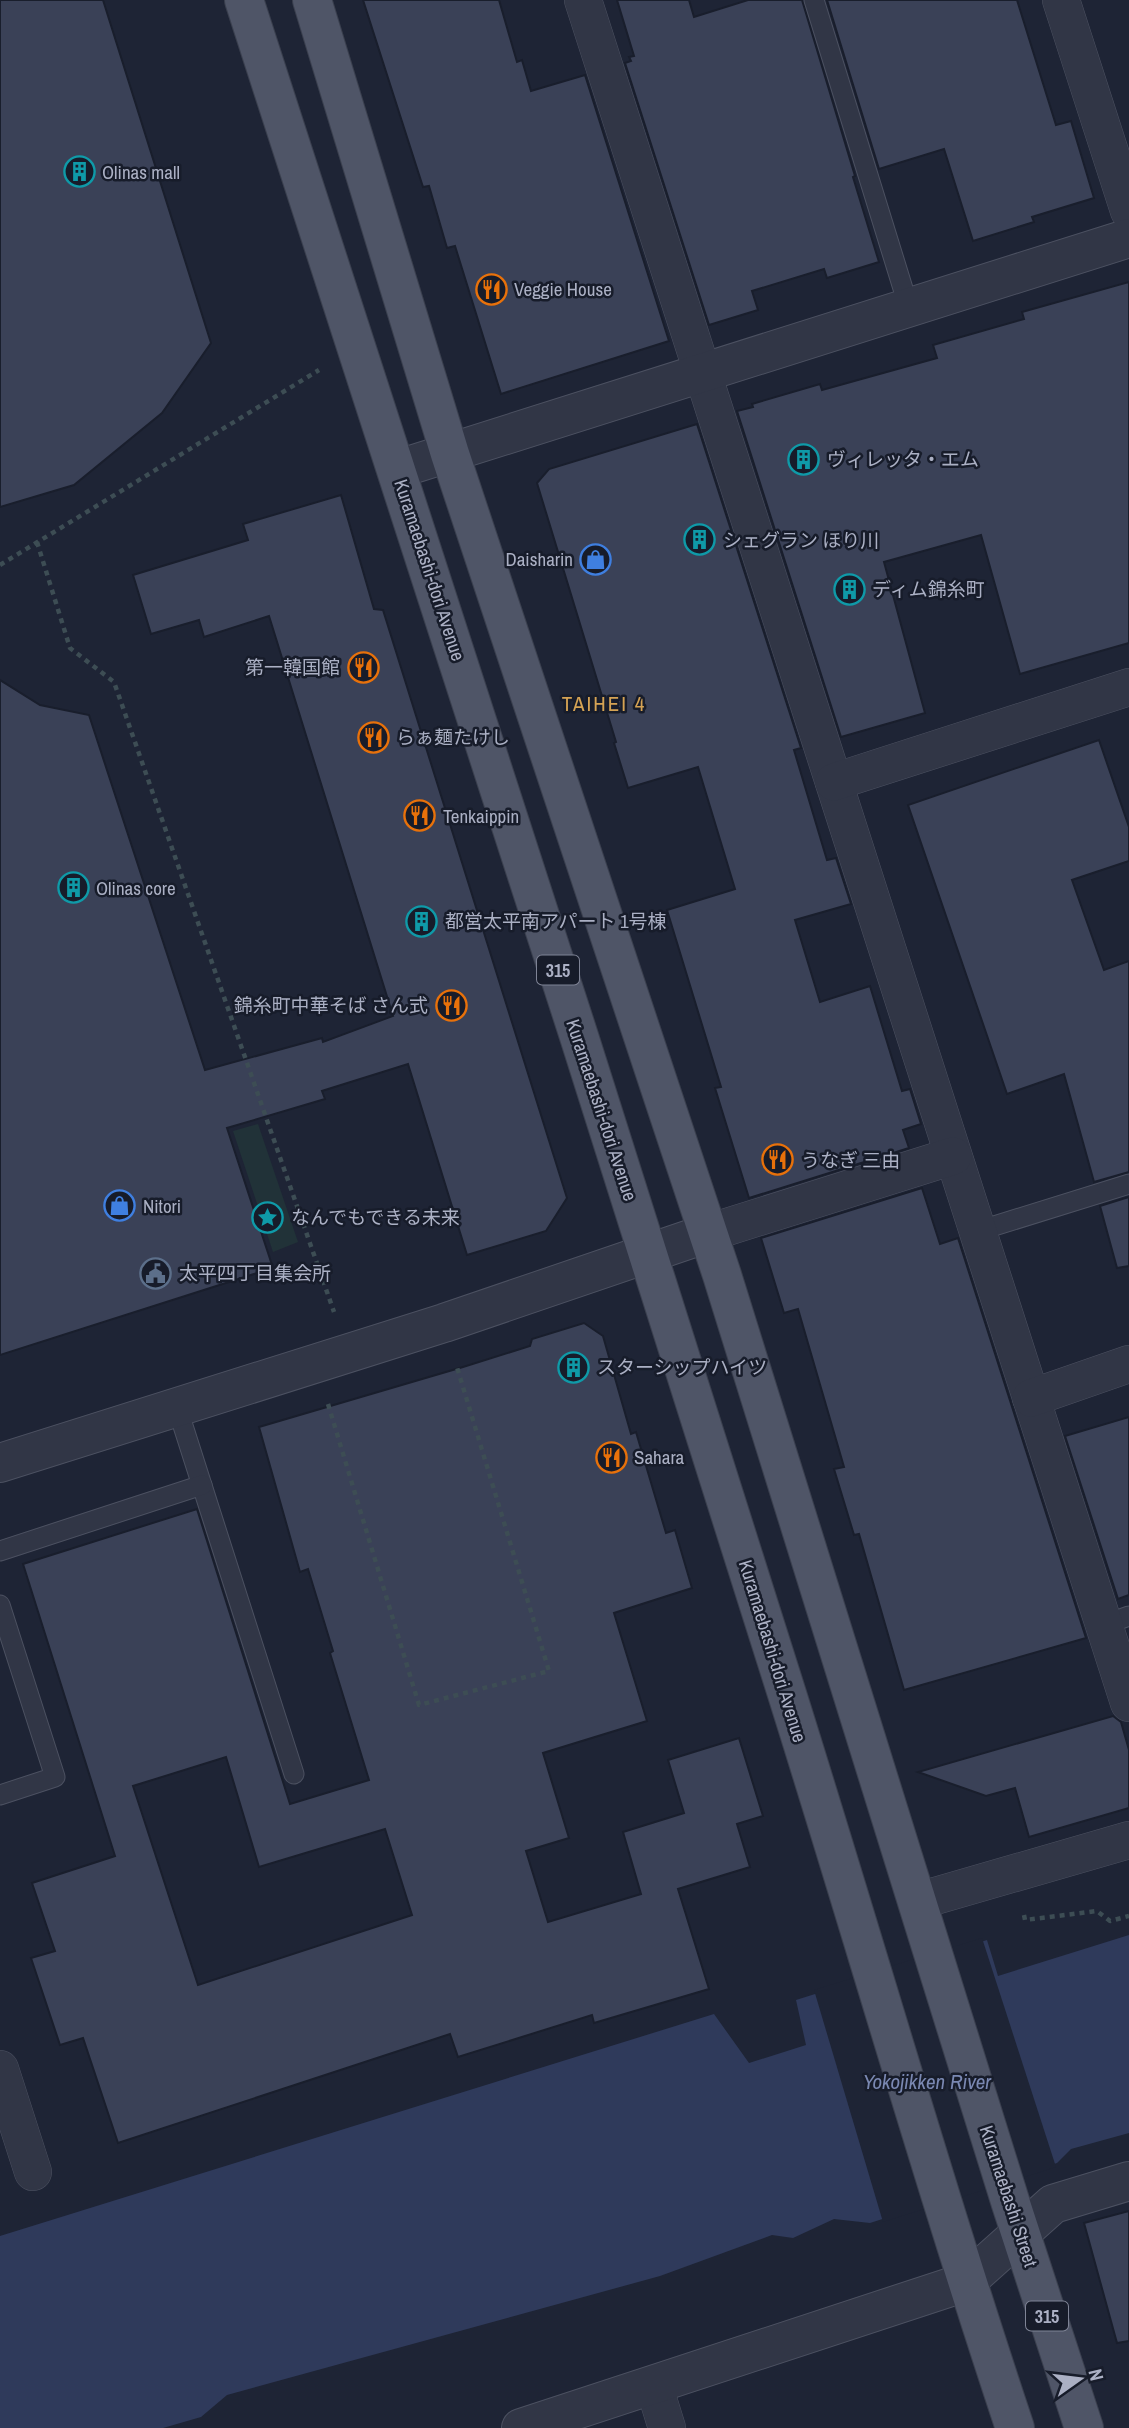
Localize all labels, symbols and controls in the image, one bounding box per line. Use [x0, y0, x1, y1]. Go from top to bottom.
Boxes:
building icon: Olinas mall [62, 155, 96, 189]
place label: Olinas mall [102, 159, 180, 185]
restaurant icon: Veggie House [474, 272, 508, 306]
place label: Veggie House [514, 276, 612, 302]
building icon: ヴィレッタ・エム [787, 442, 821, 476]
place label: ヴィレッタ・エム [827, 446, 979, 472]
street label: Kuramaebashi-dori Avenue [388, 476, 472, 664]
building icon: シェグラン ほり川 [683, 523, 717, 557]
place label: シェグラン ほり川 [723, 527, 879, 553]
shop icon: Daisharin [579, 542, 613, 576]
place label: Daisharin [505, 546, 573, 572]
building icon: ディム錦糸町 [832, 572, 866, 606]
place label: ディム錦糸町 [872, 576, 985, 602]
restaurant icon: 第一韓国館 [346, 650, 380, 684]
place label: 第一韓国館 [245, 654, 340, 680]
district label: TAIHEI 4 [562, 689, 646, 718]
restaurant icon: らぁ麺たけし [356, 720, 390, 754]
place label: らぁ麺たけし [396, 724, 510, 750]
restaurant icon: Tenkaippin [403, 799, 437, 833]
place label: Tenkaippin [443, 803, 519, 829]
building icon: Olinas core [56, 871, 90, 905]
place label: Olinas core [96, 875, 176, 901]
building icon: 都営太平南アパート 1号棟 [405, 904, 439, 938]
place label: 都営太平南アパート 1号棟 [445, 908, 667, 934]
road number: 315 [537, 956, 579, 985]
restaurant icon: 錦糸町中華そば さん式 [434, 988, 468, 1022]
place label: 錦糸町中華そば さん式 [234, 992, 428, 1018]
street label: Kuramaebashi-dori Avenue [560, 1016, 644, 1204]
restaurant icon: うなぎ 三由 [761, 1143, 795, 1177]
place label: うなぎ 三由 [801, 1147, 900, 1173]
shop icon: Nitori [103, 1189, 137, 1223]
place label: Nitori [143, 1193, 181, 1219]
place icon: なんでもできる未来 [251, 1200, 285, 1234]
place label: なんでもできる未来 [291, 1204, 460, 1230]
public building icon: 太平四丁目集会所 [139, 1256, 173, 1290]
place label: 太平四丁目集会所 [179, 1260, 331, 1286]
building icon: スターシップハイツ [557, 1350, 591, 1384]
place label: スターシップハイツ [597, 1354, 767, 1380]
restaurant icon: Sahara [594, 1440, 628, 1474]
place label: Sahara [634, 1444, 685, 1470]
street label: Kuramaebashi-dori Avenue [733, 1557, 813, 1745]
water label: Yokojikken River [863, 2067, 992, 2096]
street label: Kuramaebashi Street [974, 2122, 1044, 2271]
road number: 315 [1026, 2302, 1068, 2330]
north arrow [1045, 2344, 1115, 2414]
text: N [1083, 2366, 1110, 2383]

